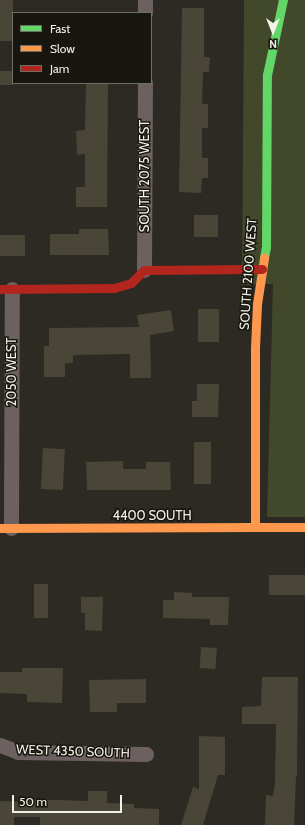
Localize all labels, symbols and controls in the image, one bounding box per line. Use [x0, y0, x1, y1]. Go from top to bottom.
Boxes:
legend [12, 12, 152, 84]
north arrow [253, 12, 293, 52]
text: Fast [50, 21, 70, 36]
text: N [269, 37, 277, 51]
text: Slow [50, 41, 75, 56]
text: Jam [50, 61, 69, 76]
street label: SOUTH 2075 WEST [136, 120, 152, 232]
street label: SOUTH 2100 WEST [236, 217, 260, 331]
street label: 2050 WEST [3, 338, 19, 406]
street label: 4400 SOUTH [112, 507, 192, 523]
street label: WEST 4350 SOUTH [16, 741, 130, 761]
scale bar [14, 787, 124, 813]
text: 50 m [19, 794, 47, 809]

